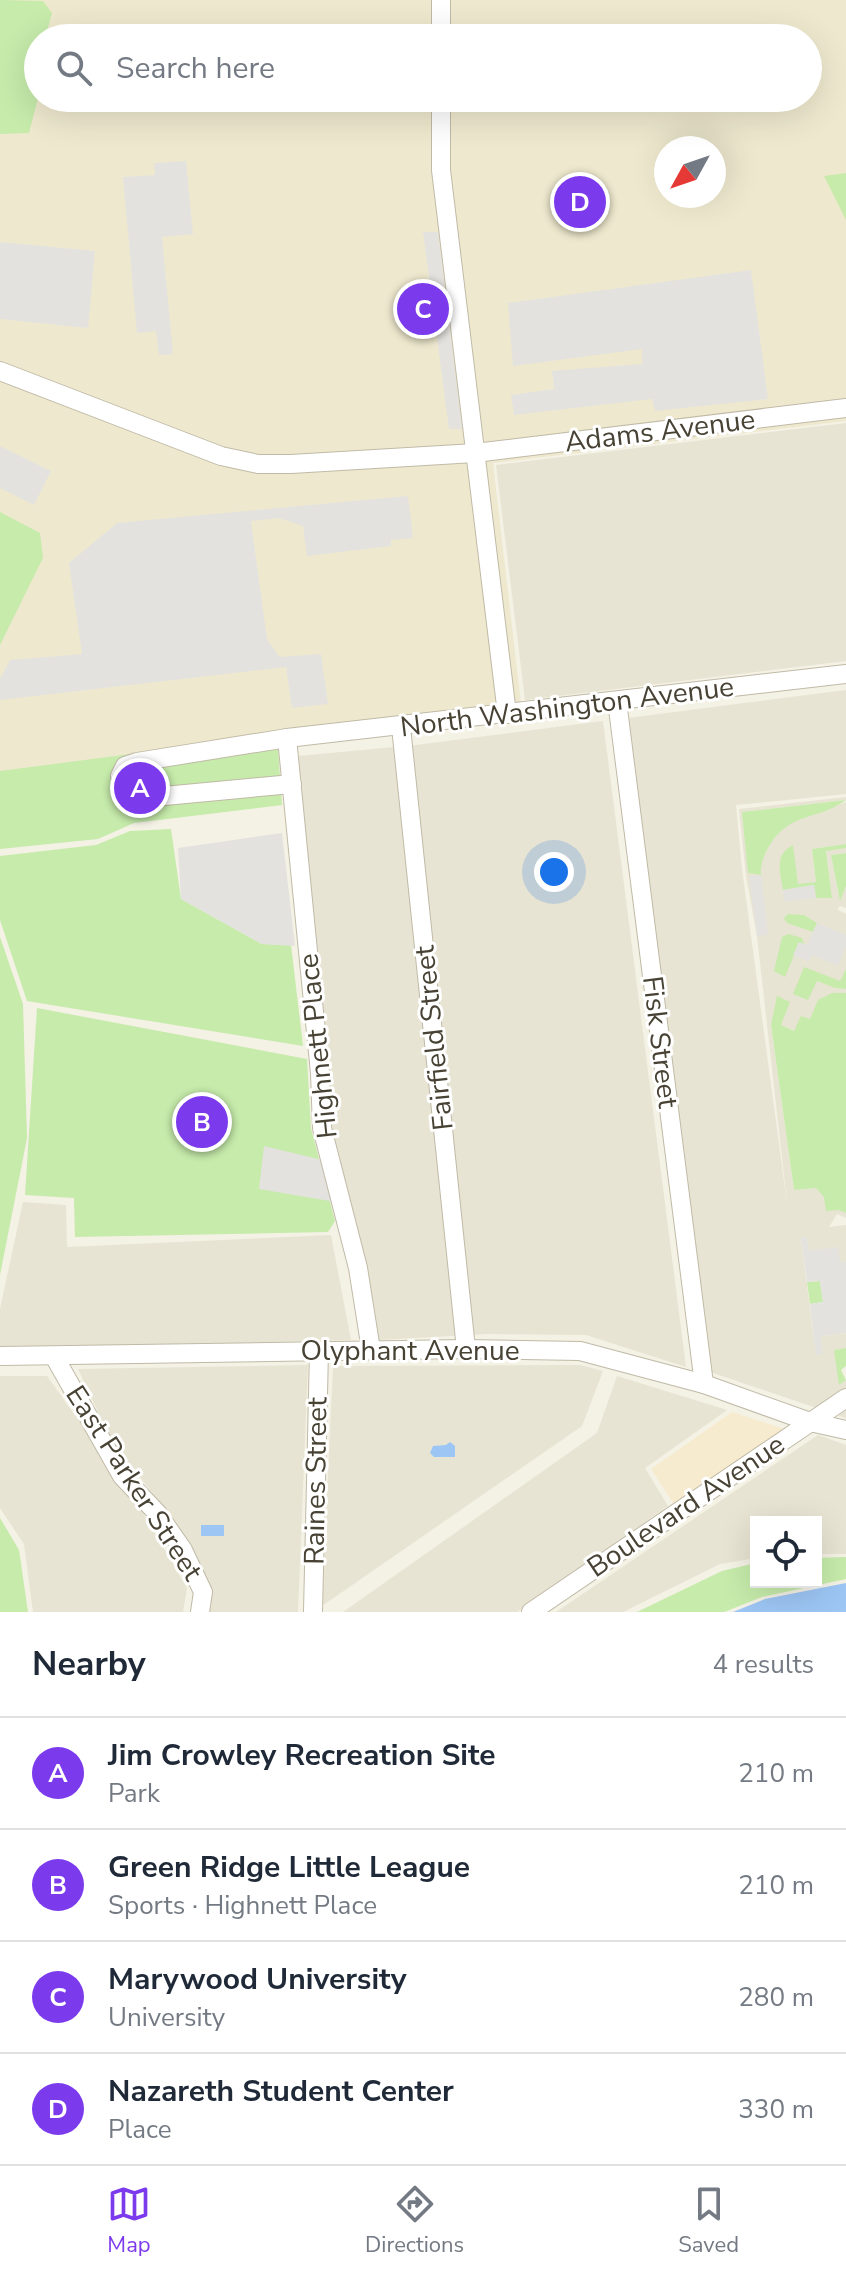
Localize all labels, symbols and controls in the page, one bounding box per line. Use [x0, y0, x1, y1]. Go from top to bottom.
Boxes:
search box [24, 24, 822, 112]
icon: search [52, 46, 96, 90]
text: Search here [116, 48, 275, 89]
north arrow [654, 136, 726, 208]
pin: D [554, 172, 606, 232]
pin: C [397, 279, 449, 339]
street label: Adams Avenue [563, 400, 757, 462]
street label: North Washington Avenue [398, 668, 736, 746]
pin: A [114, 758, 166, 818]
your location [534, 852, 574, 892]
street label: Fairfield Street [405, 944, 463, 1132]
street label: Highnett Place [289, 952, 347, 1140]
street label: Fisk Street [633, 974, 687, 1110]
pin: B [176, 1092, 228, 1152]
street label: Olyphant Avenue [300, 1332, 520, 1370]
street label: East Parker Street [57, 1378, 211, 1588]
street label: Raines Street [296, 1397, 336, 1565]
street label: Boulevard Avenue [580, 1426, 792, 1586]
map controls [750, 1516, 822, 1588]
button: locate [750, 1516, 822, 1588]
text: Nearby [32, 1641, 146, 1687]
text: 4 results [713, 1647, 814, 1682]
text: Jim Crowley Recreation Site [108, 1735, 496, 1776]
text: A [48, 1756, 68, 1791]
text: 210 m [738, 1756, 814, 1791]
text: Park [108, 1776, 160, 1811]
text: Green Ridge Little League [108, 1847, 470, 1888]
text: B [49, 1868, 67, 1903]
text: 210 m [738, 1868, 814, 1903]
text: Sports · Highnett Place [108, 1888, 377, 1923]
text: Marywood University [108, 1959, 407, 2000]
text: C [49, 1980, 67, 2015]
text: 280 m [738, 1980, 814, 2015]
text: University [108, 2000, 225, 2035]
text: Nazareth Student Center [108, 2071, 454, 2112]
text: D [48, 2092, 68, 2127]
text: 330 m [738, 2092, 814, 2127]
text: Place [108, 2112, 172, 2147]
tab: Map [107, 2182, 151, 2260]
tab: Directions [365, 2182, 464, 2260]
tab: Saved [678, 2182, 739, 2260]

